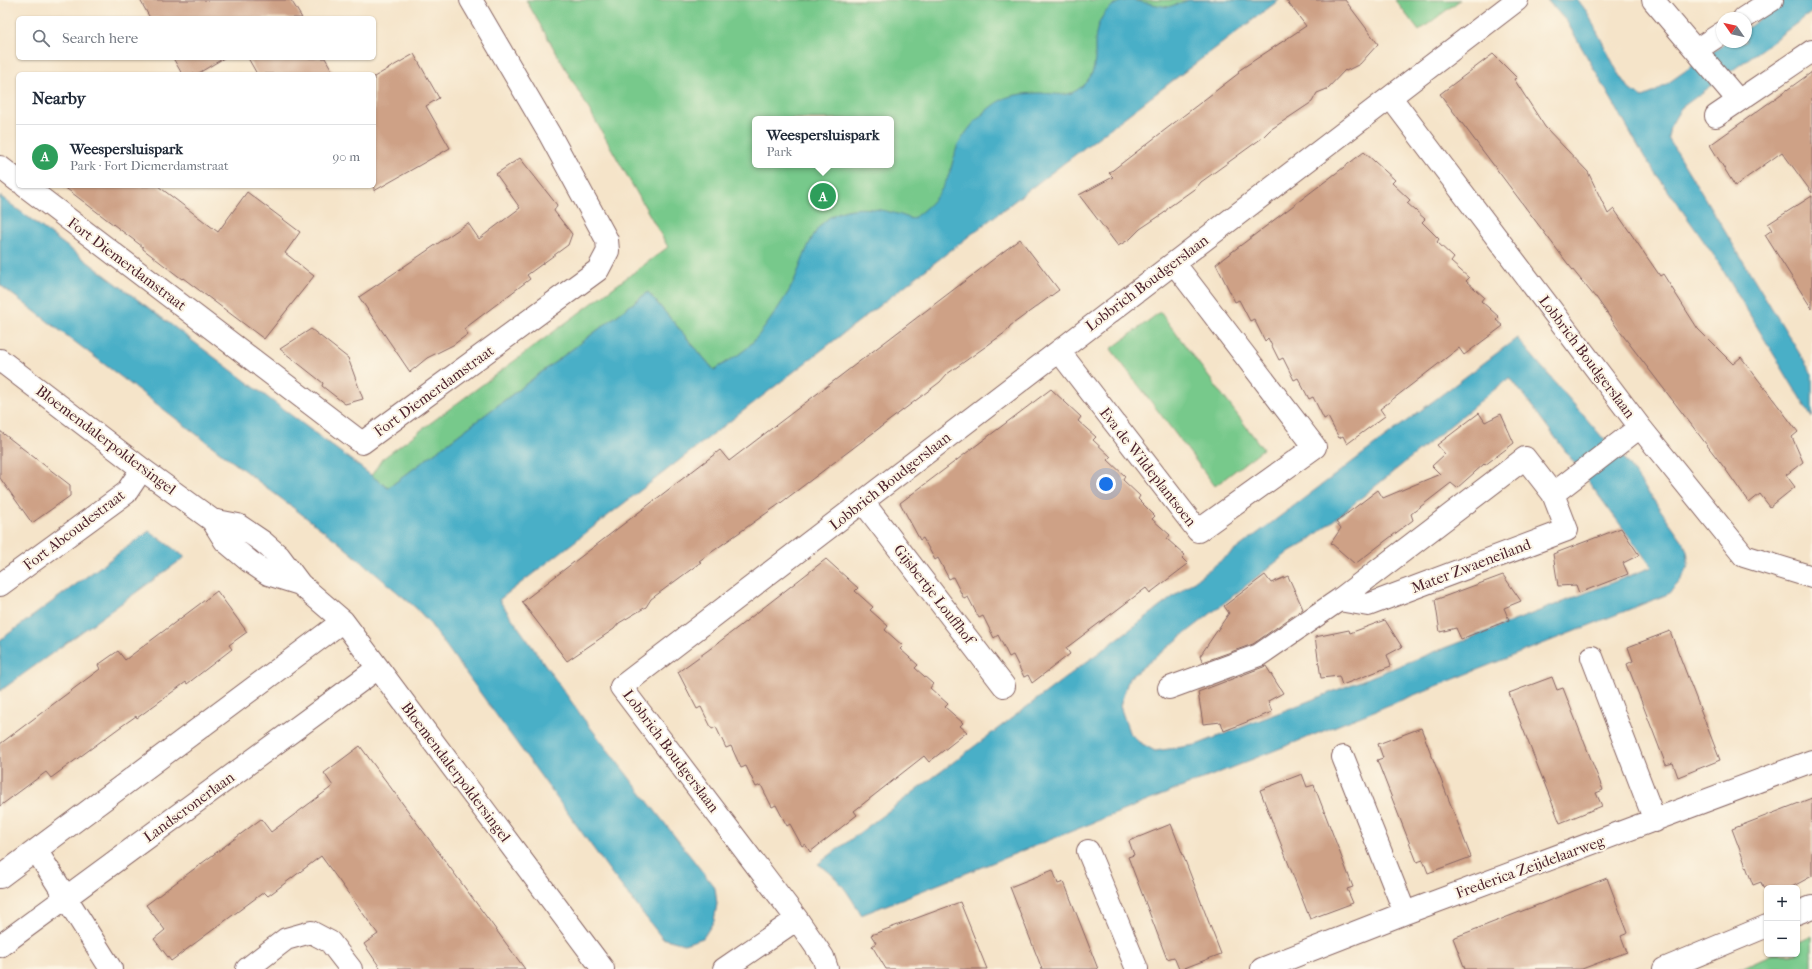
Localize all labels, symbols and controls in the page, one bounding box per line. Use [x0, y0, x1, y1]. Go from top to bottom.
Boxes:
north arrow [1716, 12, 1752, 48]
search box [16, 16, 376, 60]
icon: search [30, 27, 52, 49]
text: Search here [62, 29, 138, 47]
text: Nearby [32, 88, 86, 108]
popup [752, 116, 894, 168]
text: Weespersluispark [766, 126, 880, 144]
text: Weespersluispark [70, 140, 183, 158]
text: Park [766, 144, 792, 159]
text: A [41, 149, 49, 164]
text: 90 m [332, 149, 360, 164]
text: Park · Fort Diemerdamstraat [70, 158, 229, 173]
pin: A [810, 181, 836, 211]
street label: Fort Diemerdamstraat [64, 214, 190, 315]
street label: Lobbrich Boudgerslaan [1082, 231, 1212, 335]
street label: Lobbrich Boudgerslaan [1535, 292, 1639, 422]
street label: Fort Diemerdamstraat [371, 341, 498, 441]
street label: Bloemendalerpoldersingel [33, 382, 179, 498]
street label: Eva de Wildeplantsoen [1096, 404, 1200, 530]
street label: Lobbrich Boudgerslaan [826, 428, 954, 534]
your location [1096, 474, 1116, 494]
street label: Fort Abcoudestraat [20, 486, 129, 574]
street label: Mater Zwaeneiland [1409, 535, 1534, 597]
street label: Gijsbertje Louffhof [890, 541, 980, 649]
street label: Lobbrich Boudgerslaan [619, 686, 723, 816]
street label: Bloemendalerpoldersingel [398, 699, 514, 845]
street label: Landscronerlaan [140, 768, 238, 846]
street label: Frederica Zeijdelaarweg [1453, 831, 1608, 902]
map controls [1764, 885, 1800, 957]
button: + [1764, 885, 1800, 921]
button: − [1764, 921, 1800, 957]

